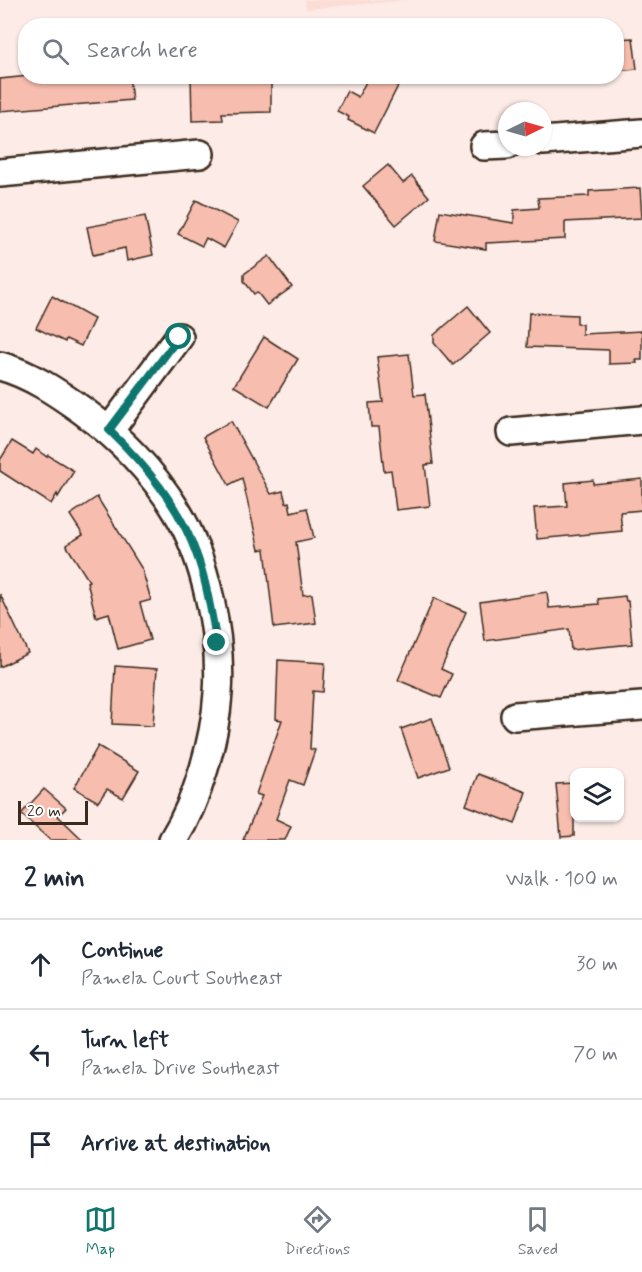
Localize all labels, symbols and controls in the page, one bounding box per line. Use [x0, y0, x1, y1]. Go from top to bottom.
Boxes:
search box [18, 18, 624, 84]
icon: search [39, 35, 72, 68]
text: Search here [87, 37, 198, 65]
north arrow [498, 102, 552, 156]
route start [165, 323, 191, 349]
route end [203, 629, 229, 655]
map controls [570, 768, 624, 822]
button: layers [570, 768, 624, 822]
scale bar [18, 798, 88, 826]
text: 20 m [27, 801, 61, 822]
text: 2 min [24, 862, 85, 896]
text: Walk · 100 m [506, 866, 618, 893]
text: Continue [81, 937, 163, 965]
icon: ahead [24, 948, 57, 981]
text: 30 m [576, 951, 618, 978]
text: Pamela Court Southeast [81, 965, 282, 992]
text: Turn left [81, 1027, 169, 1055]
icon: left [24, 1038, 57, 1071]
text: 70 m [573, 1041, 618, 1068]
text: Pamela Drive Southeast [81, 1055, 280, 1082]
icon: arrive [24, 1128, 57, 1161]
text: Arrive at destination [81, 1130, 271, 1158]
tab: Map [84, 1203, 117, 1260]
tab: Directions [284, 1203, 350, 1260]
tab: Saved [518, 1203, 558, 1260]

